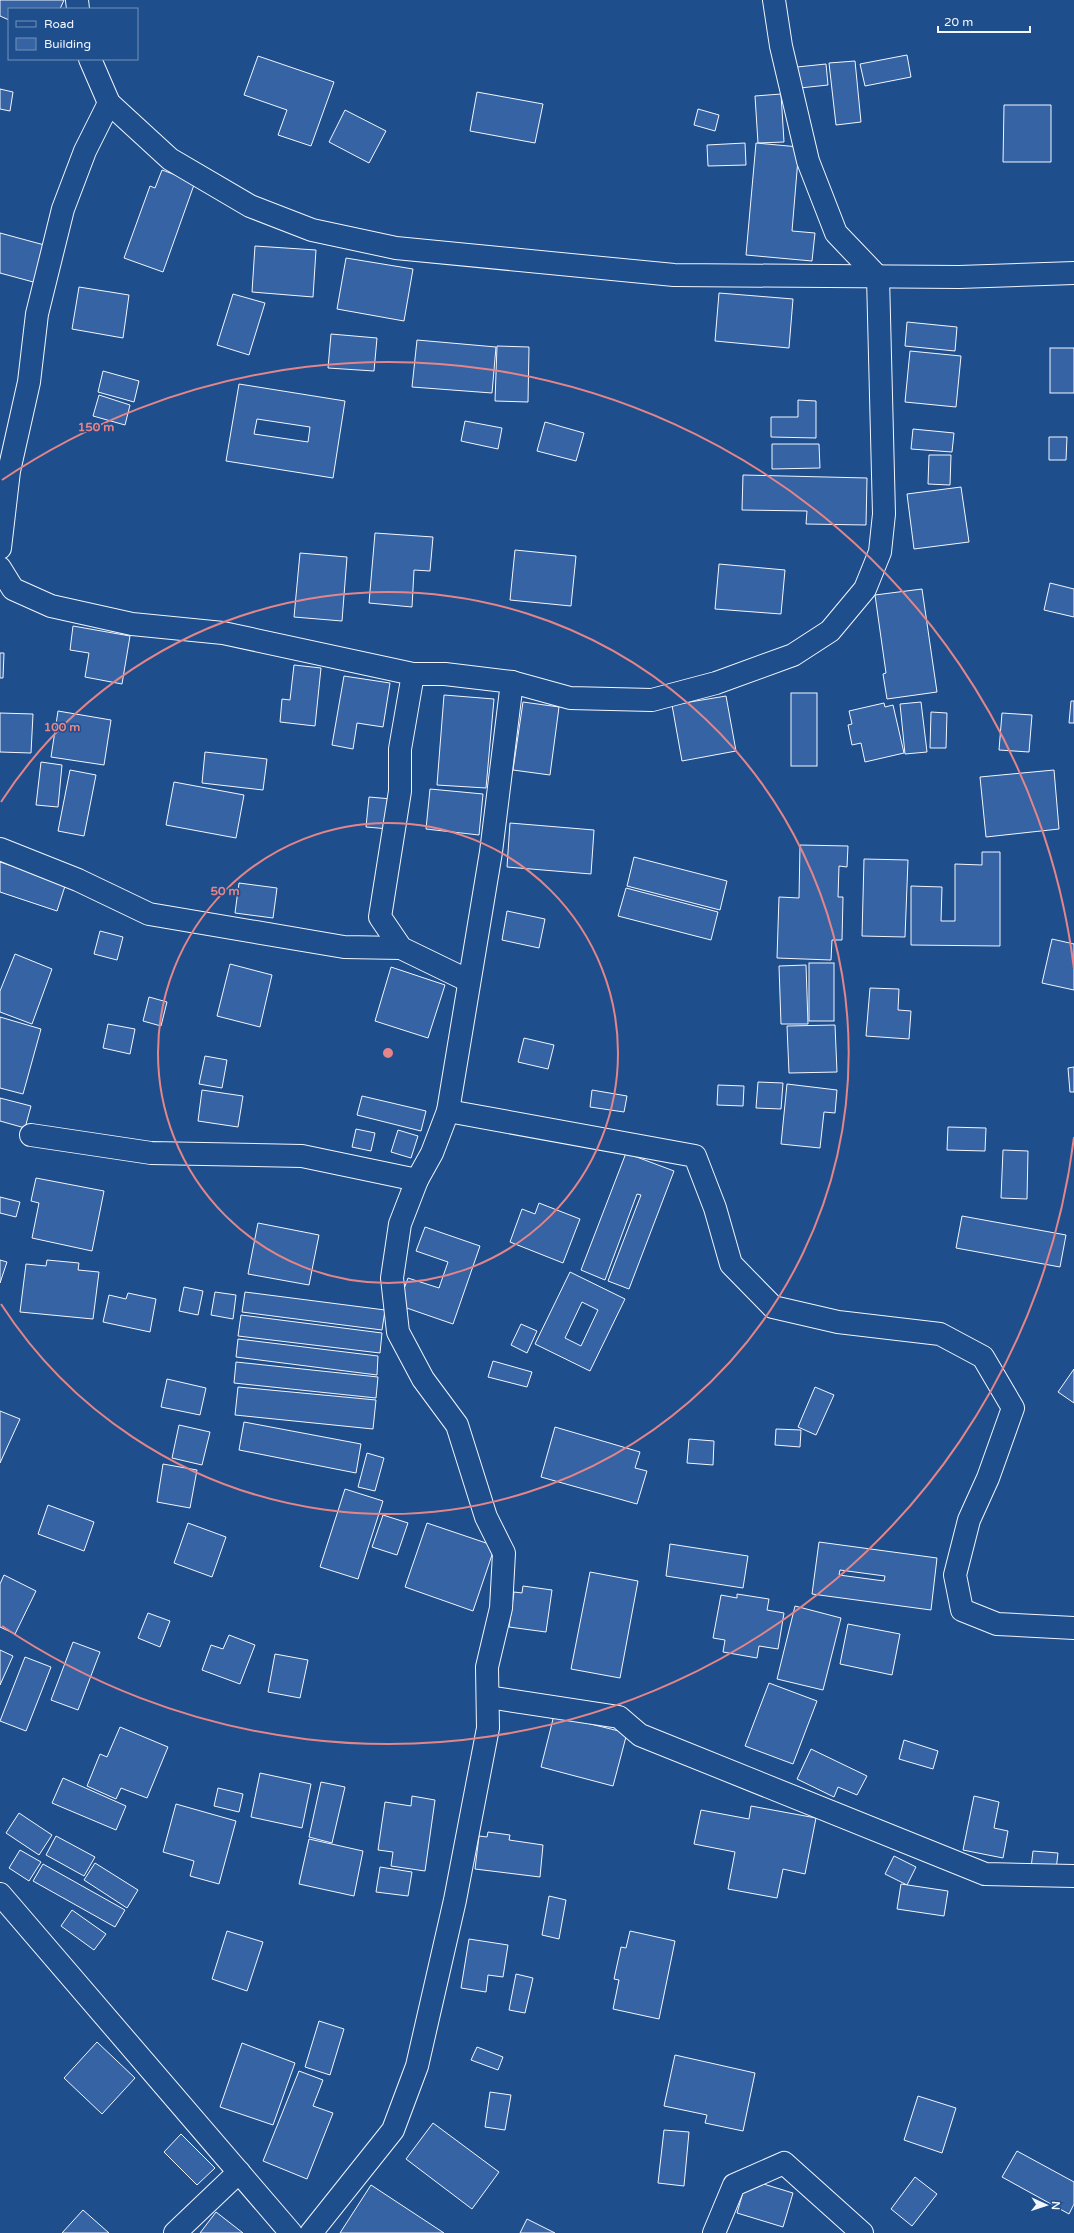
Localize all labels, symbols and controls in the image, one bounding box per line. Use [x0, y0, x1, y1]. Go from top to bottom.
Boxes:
legend [8, 8, 138, 60]
scale bar [938, 8, 1030, 34]
text: 20 m [944, 15, 973, 29]
text: Road [44, 17, 74, 31]
text: Building [44, 37, 91, 51]
text: 150 m [78, 420, 114, 434]
text: 100 m [44, 720, 80, 734]
text: 50 m [210, 884, 240, 898]
centre of rings [381, 1046, 395, 1060]
north arrow [1026, 2185, 1066, 2225]
text: N [1049, 2201, 1062, 2210]

